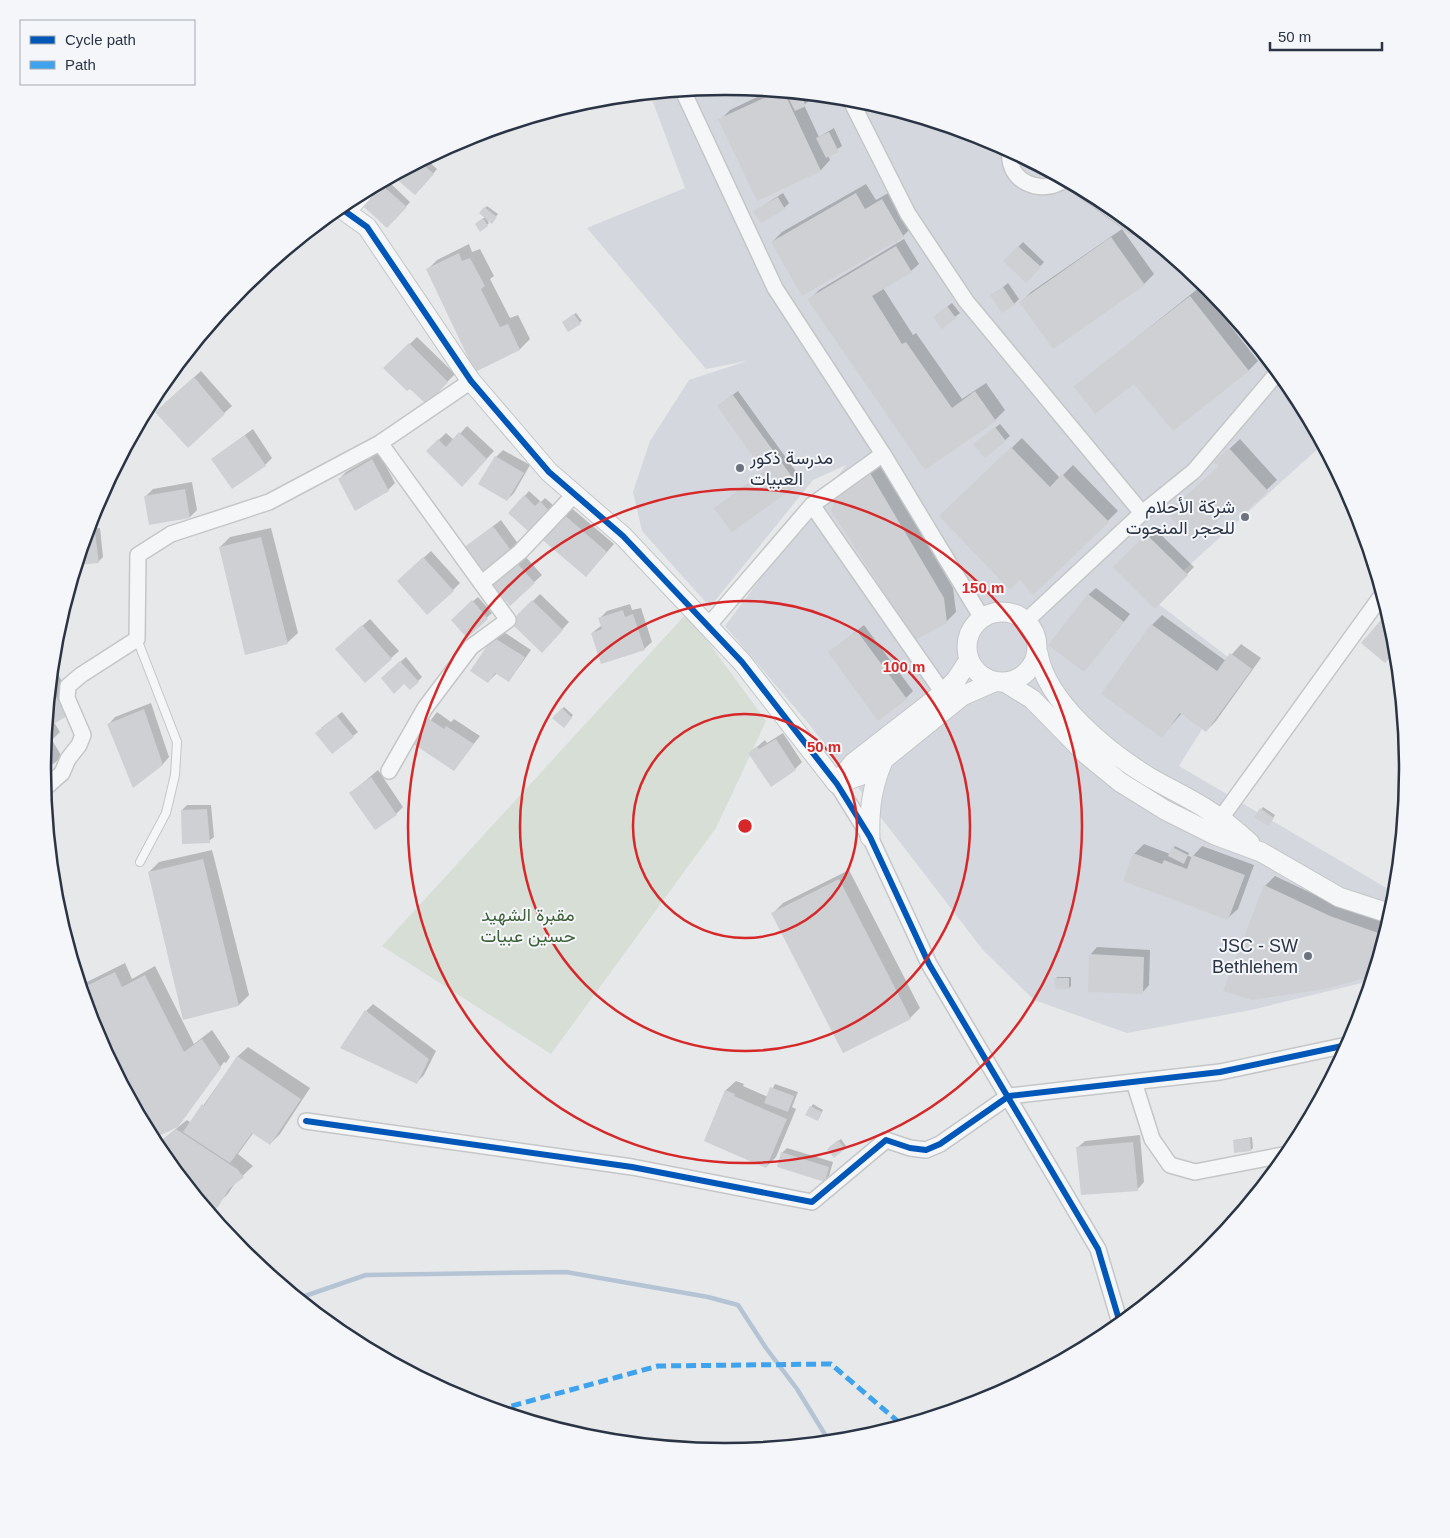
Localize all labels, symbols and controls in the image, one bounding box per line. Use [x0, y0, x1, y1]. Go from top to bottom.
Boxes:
legend [20, 20, 195, 85]
scale bar [1270, 20, 1382, 52]
text: 50 m [1278, 28, 1311, 45]
text: Cycle path [65, 31, 136, 48]
text: Path [65, 56, 96, 73]
place label: مدرسة ذكور العبيات [749, 448, 833, 489]
marker: مدرسة ذكور العبيات [734, 462, 746, 474]
place label: شركة الأحلام للحجر المنحوت [1126, 497, 1235, 539]
marker: شركة الأحلام للحجر المنحوت [1239, 511, 1251, 523]
text: 150 m [962, 579, 1004, 596]
text: 100 m [883, 658, 925, 675]
text: 50 m [807, 738, 841, 755]
centre of rings [736, 817, 754, 835]
park label: مقبرة الشهيد حسين عبيات [481, 905, 576, 947]
place label: JSC - SW Bethlehem [1212, 936, 1298, 977]
marker: JSC - SW Bethlehem [1302, 950, 1314, 962]

